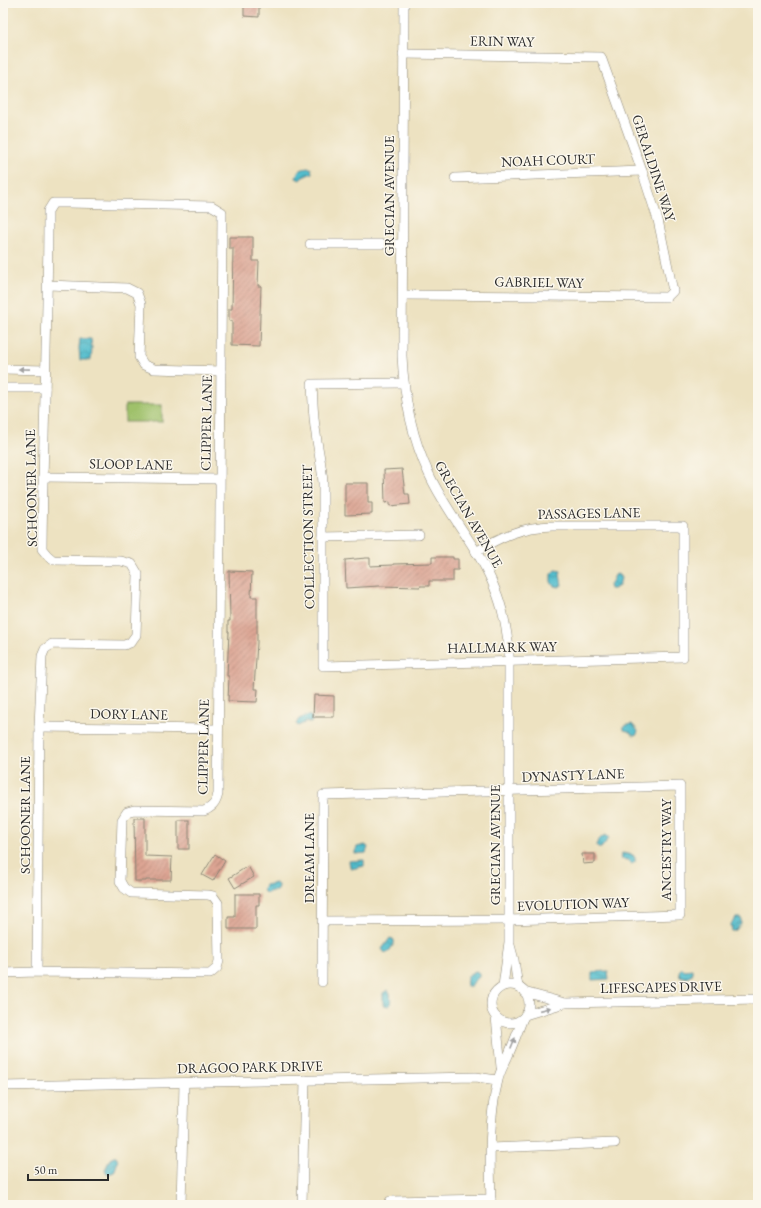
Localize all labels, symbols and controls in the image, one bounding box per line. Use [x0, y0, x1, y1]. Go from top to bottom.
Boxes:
street label: ERIN WAY [470, 31, 535, 51]
street label: GERALDINE WAY [628, 112, 680, 225]
street label: GRECIAN AVENUE [380, 136, 398, 256]
street label: NOAH COURT [501, 149, 596, 171]
street label: GABRIEL WAY [494, 272, 585, 292]
one-way arrow [17, 366, 30, 372]
street label: CLIPPER LANE [196, 375, 216, 471]
street label: SCHOONER LANE [21, 429, 41, 547]
street label: SLOOP LANE [89, 454, 173, 474]
street label: GRECIAN AVENUE [431, 457, 507, 571]
street label: COLLECTION STREET [298, 464, 318, 609]
street label: PASSAGES LANE [537, 503, 641, 523]
street label: HALLMARK WAY [447, 637, 558, 657]
street label: CLIPPER LANE [193, 699, 213, 795]
street label: DORY LANE [90, 704, 168, 724]
street label: SCHOONER LANE [16, 756, 34, 874]
street label: DYNASTY LANE [521, 764, 625, 786]
street label: GRECIAN AVENUE [486, 785, 504, 905]
street label: ANCESTRY WAY [657, 798, 675, 902]
street label: DREAM LANE [300, 813, 318, 903]
street label: EVOLUTION WAY [516, 893, 630, 915]
street label: LIFESCAPES DRIVE [600, 977, 722, 997]
one-way arrow [539, 1006, 551, 1012]
one-way arrow [511, 1036, 517, 1048]
street label: DRAGOO PARK DRIVE [177, 1057, 323, 1077]
scale bar [28, 1156, 108, 1182]
text: 50 m [34, 1162, 58, 1178]

